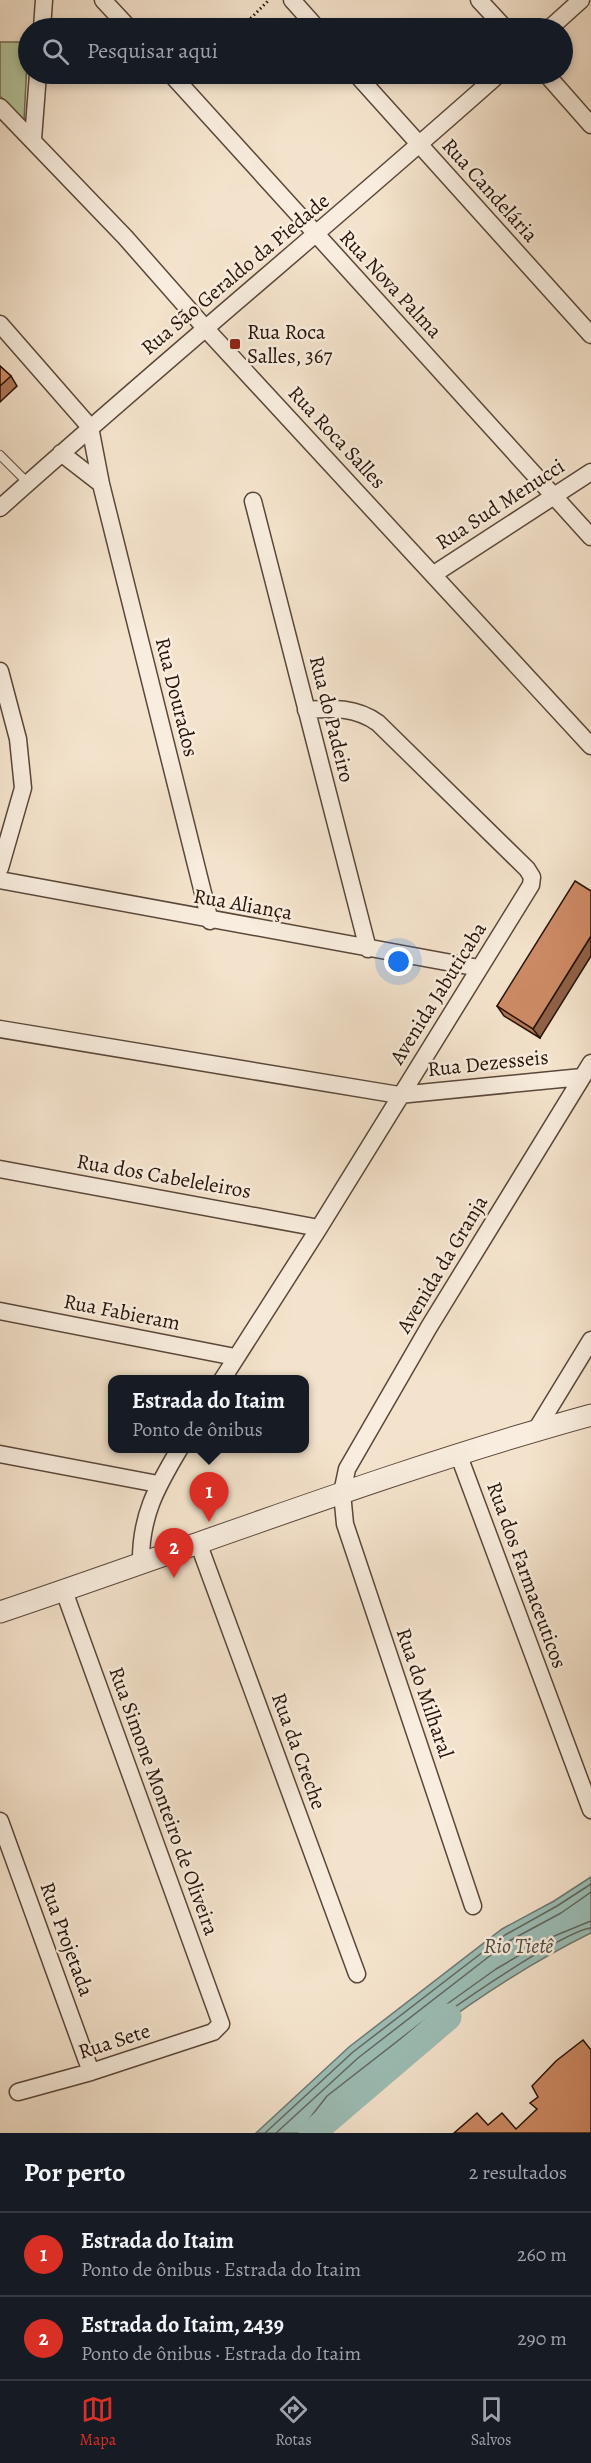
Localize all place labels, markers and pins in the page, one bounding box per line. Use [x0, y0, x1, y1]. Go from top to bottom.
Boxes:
place label: Rua Roca Salles, 367 [247, 318, 333, 370]
marker: Rua Roca Salles, 367 [228, 337, 242, 351]
pin: 1 [190, 1472, 228, 1522]
pin: 2 [154, 1528, 194, 1578]

